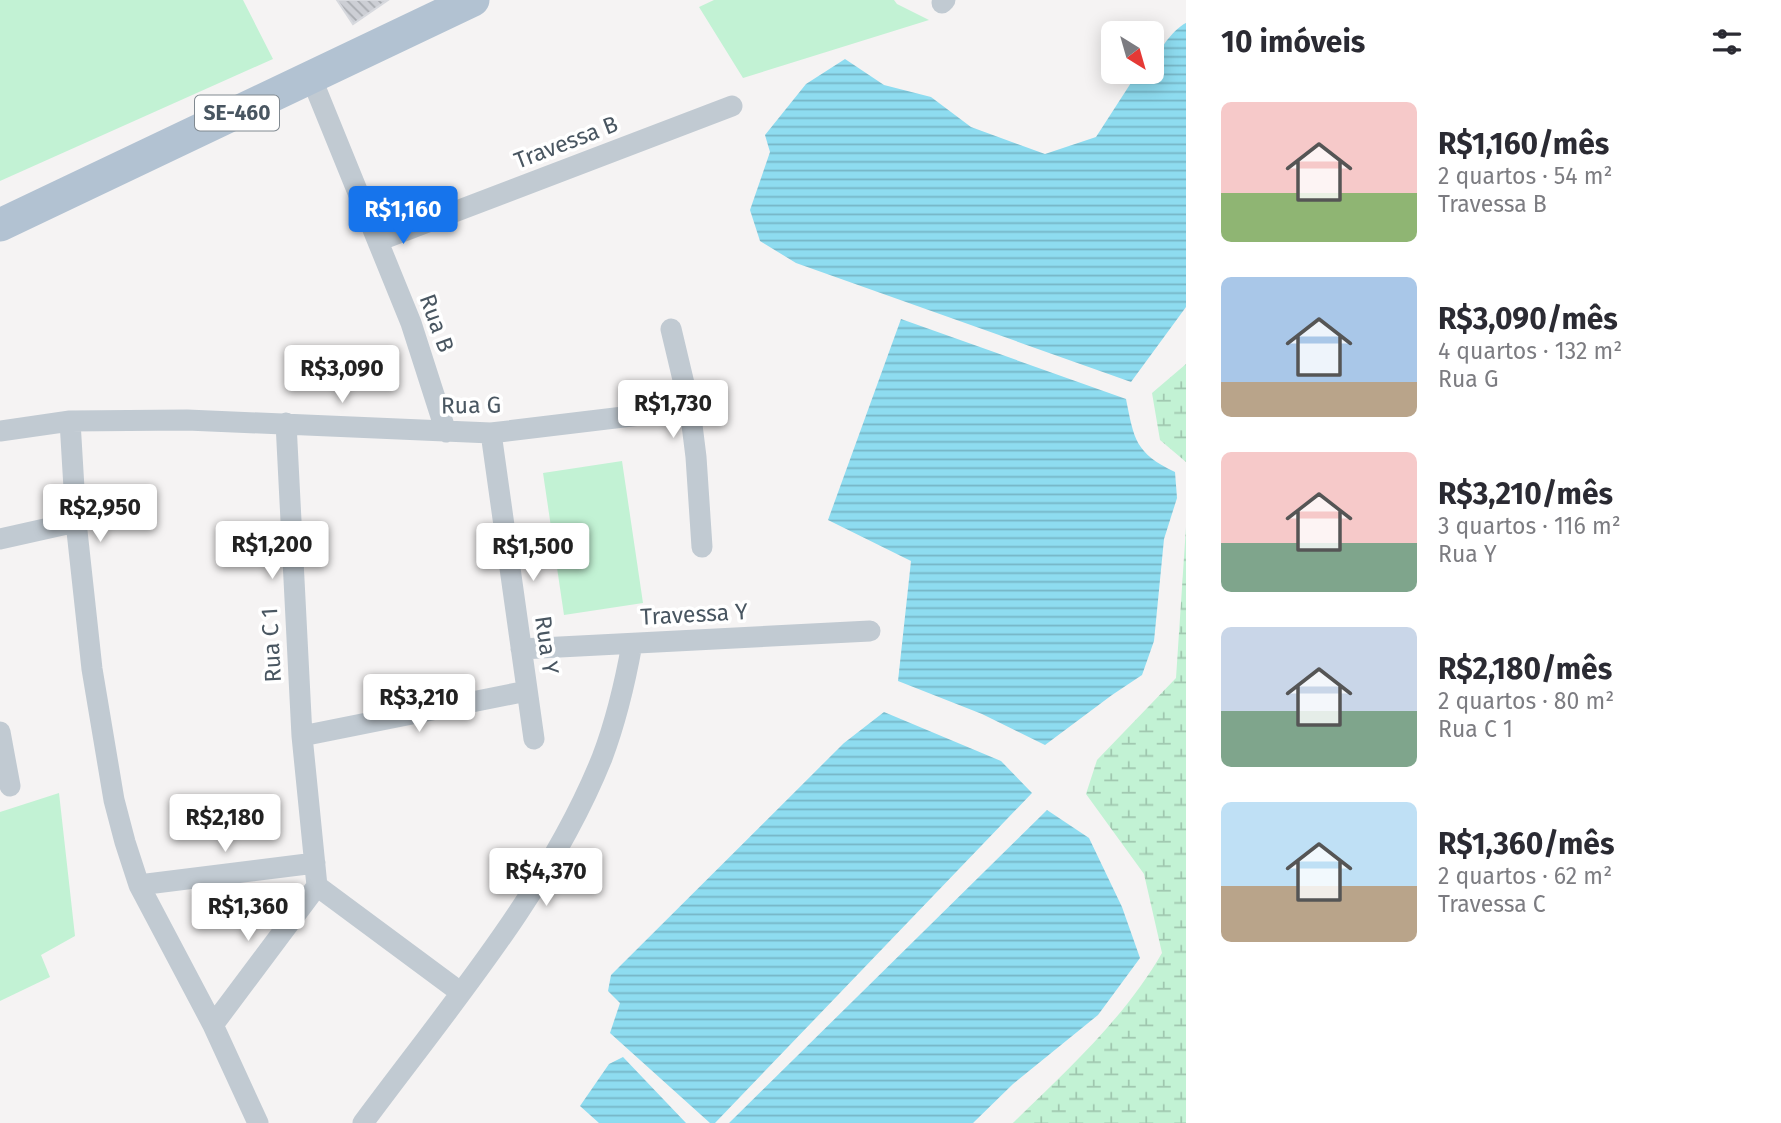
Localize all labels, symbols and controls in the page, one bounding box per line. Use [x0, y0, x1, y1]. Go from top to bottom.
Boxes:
north arrow [1101, 21, 1164, 84]
map controls [1101, 21, 1164, 84]
icon: filters [1708, 23, 1746, 61]
text: 10 imóveis [1221, 24, 1365, 60]
road number: SE-460 [195, 96, 279, 130]
street label: Travessa B [510, 109, 622, 175]
text: R$1,160/mês [1438, 126, 1609, 162]
icon: home [1277, 130, 1361, 214]
text: 2 quartos · 54 m² [1438, 162, 1613, 190]
pin: R$1,160 [338, 187, 468, 246]
text: Travessa B [1438, 190, 1547, 218]
text: R$1,160 [365, 195, 441, 223]
street label: Rua B [414, 290, 460, 356]
text: R$3,090/mês [1438, 301, 1618, 337]
icon: home [1277, 305, 1361, 389]
text: 4 quartos · 132 m² [1438, 337, 1622, 365]
pin: R$3,090 [277, 346, 407, 405]
text: R$3,090 [300, 354, 384, 382]
text: Rua G [1438, 365, 1498, 393]
pin: R$1,730 [608, 380, 738, 440]
text: R$1,730 [634, 389, 712, 417]
street label: Rua G [441, 390, 501, 420]
text: R$3,210/mês [1438, 476, 1613, 512]
icon: home [1277, 480, 1361, 564]
pin: R$2,950 [35, 484, 165, 544]
text: R$2,950 [59, 493, 141, 521]
text: 3 quartos · 116 m² [1438, 512, 1621, 540]
pin: R$1,200 [207, 522, 337, 581]
pin: R$1,500 [468, 524, 598, 583]
text: R$1,200 [232, 530, 312, 558]
text: R$1,500 [492, 532, 574, 560]
text: Rua Y [1438, 540, 1497, 568]
street label: Travessa Y [640, 597, 749, 631]
street label: Rua C 1 [255, 607, 287, 683]
street label: Rua Y [529, 614, 565, 676]
text: R$2,180/mês [1438, 651, 1612, 687]
icon: home [1277, 655, 1361, 739]
pin: R$3,210 [354, 674, 484, 734]
text: R$3,210 [379, 683, 459, 711]
text: 2 quartos · 80 m² [1438, 687, 1614, 715]
text: Rua C 1 [1438, 715, 1513, 743]
pin: R$2,180 [160, 794, 290, 854]
text: R$2,180 [186, 803, 264, 831]
text: R$1,360/mês [1438, 826, 1614, 862]
icon: home [1277, 830, 1361, 914]
pin: R$4,370 [481, 848, 611, 908]
text: R$4,370 [505, 857, 587, 885]
text: 2 quartos · 62 m² [1438, 862, 1612, 890]
pin: R$1,360 [183, 884, 313, 943]
text: Travessa C [1438, 890, 1546, 918]
text: R$1,360 [208, 892, 288, 920]

